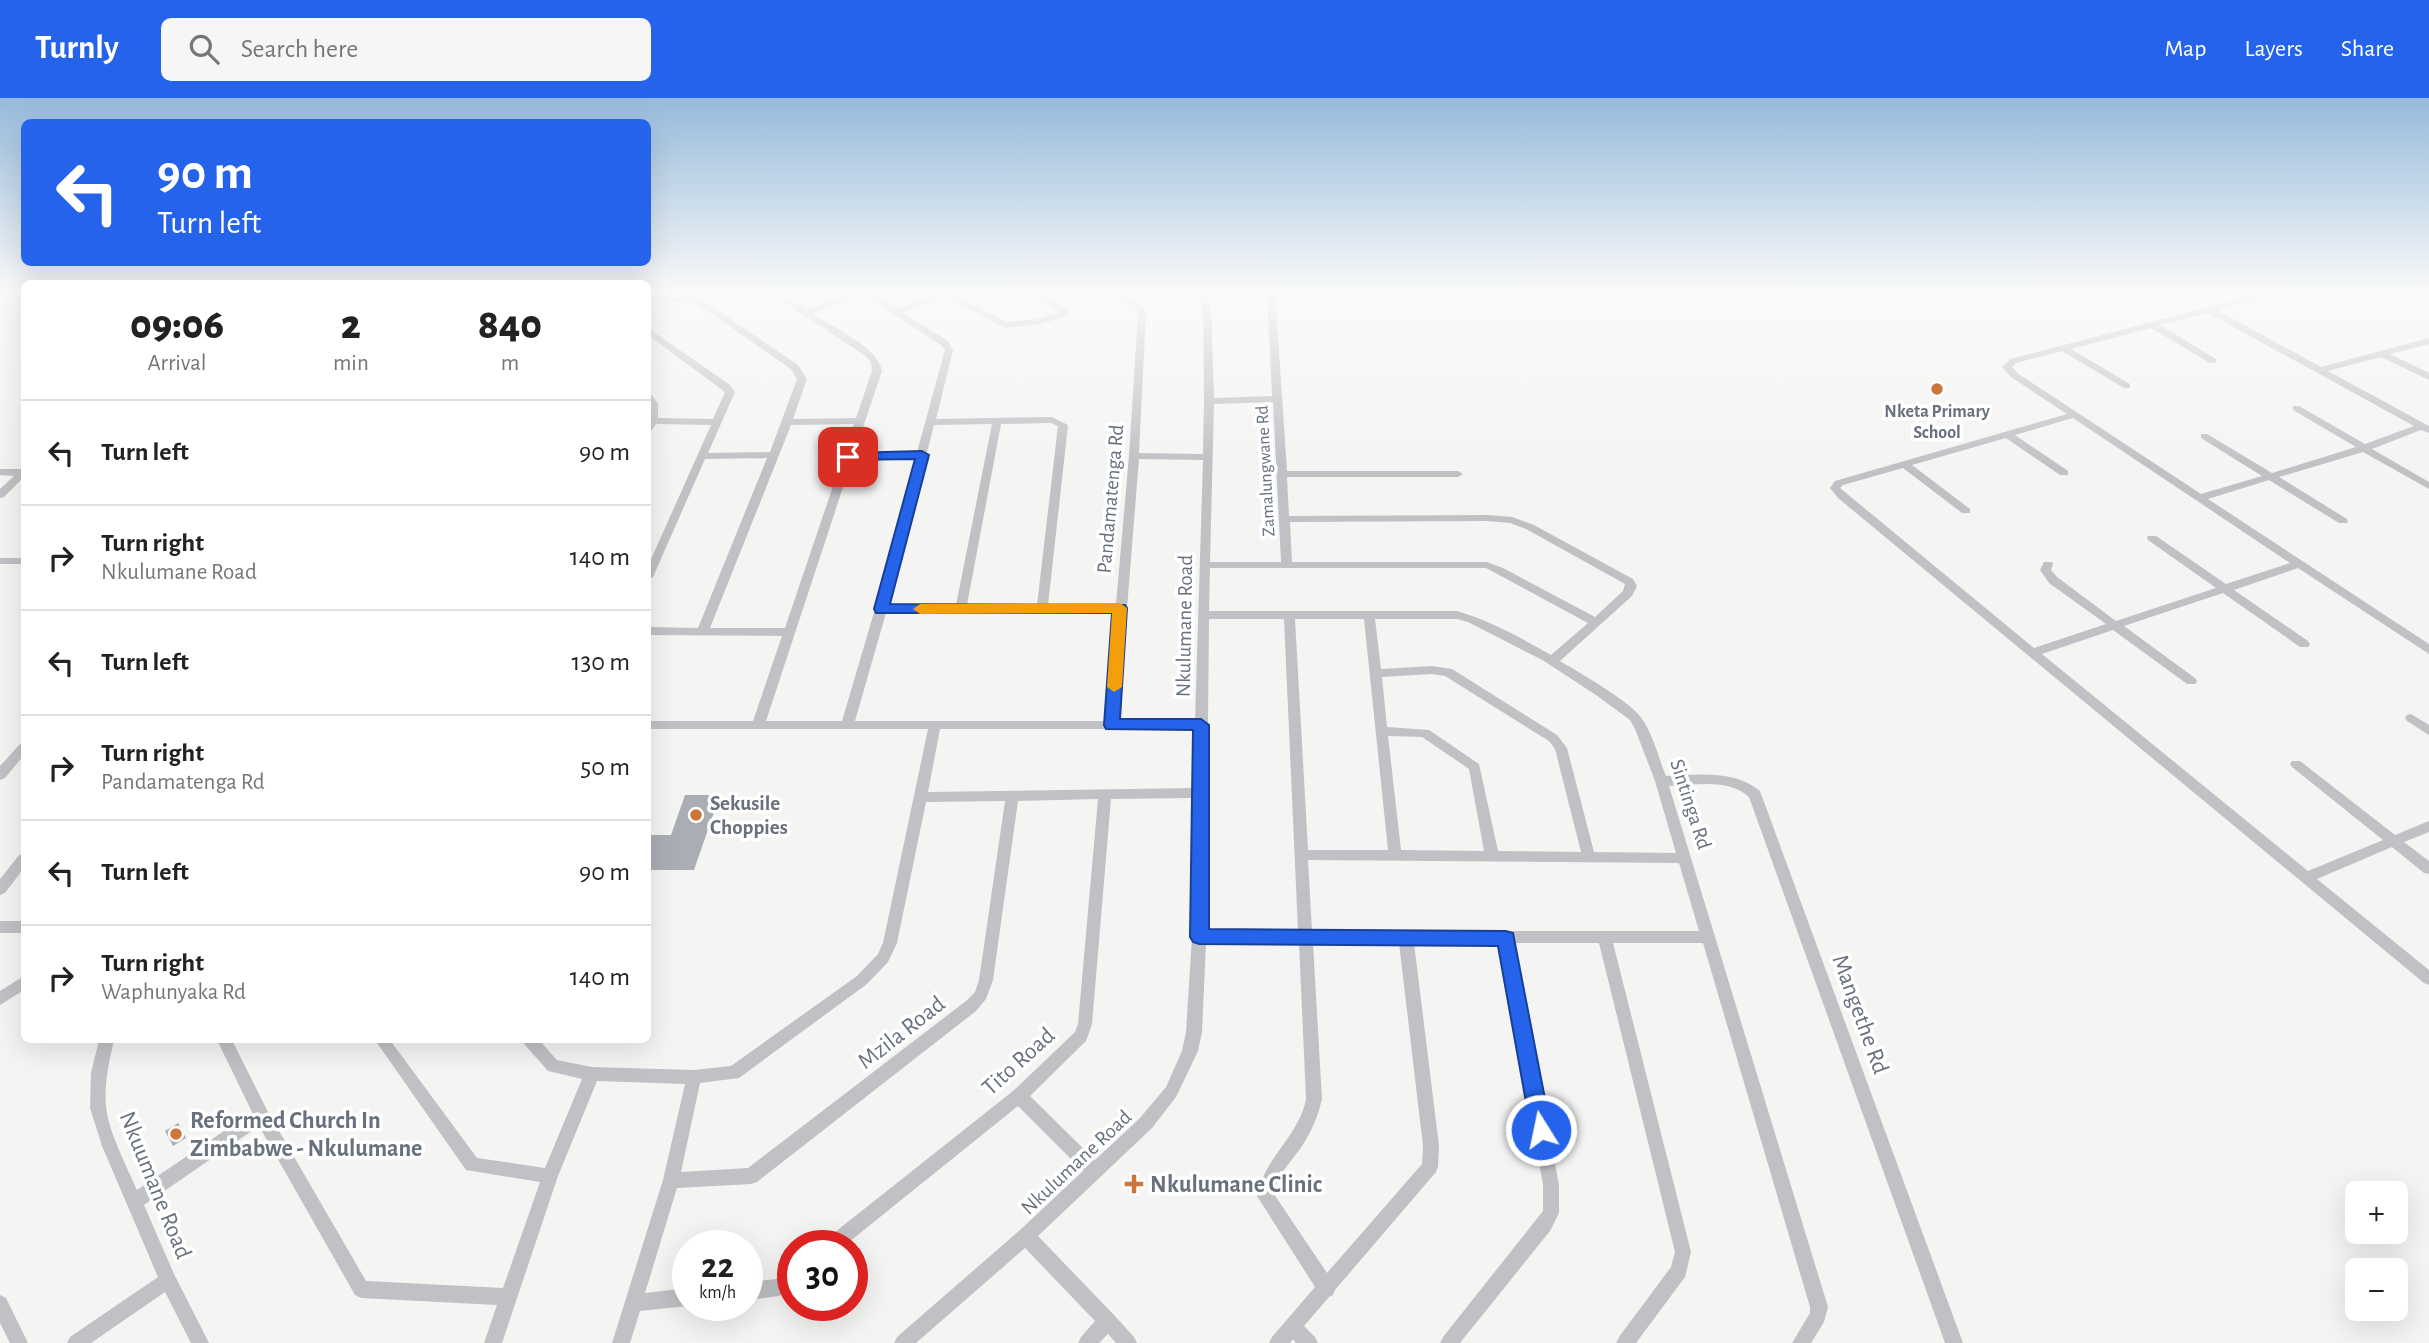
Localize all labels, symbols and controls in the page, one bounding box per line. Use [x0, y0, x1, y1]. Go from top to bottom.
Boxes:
search box [161, 18, 651, 81]
icon: search [185, 30, 223, 68]
text: Turnly [35, 32, 119, 65]
text: Search here [241, 36, 358, 62]
text: Map [2164, 37, 2206, 61]
text: Layers [2244, 37, 2303, 61]
text: Share [2341, 37, 2394, 61]
icon: left [42, 147, 133, 238]
text: 90 m [157, 149, 253, 198]
text: Turn left [157, 207, 261, 239]
text: 09:06 [130, 304, 224, 346]
text: 2 [341, 304, 361, 346]
text: 840 [478, 304, 542, 346]
text: Arrival [147, 352, 207, 375]
text: min [333, 352, 369, 375]
text: m [501, 352, 519, 375]
marker: Nketa Primary School [1929, 381, 1945, 397]
place label: Nketa Primary School [1884, 403, 1991, 442]
street label: Zamalungwane Rd [1254, 405, 1278, 537]
street label: Pandamatenga Rd [1094, 424, 1127, 574]
pin [818, 427, 878, 487]
icon: left [42, 434, 80, 472]
icon: arrive [829, 438, 867, 476]
text: Turn left [101, 439, 189, 465]
text: 90 m [579, 439, 630, 465]
text: Turn right [101, 530, 204, 556]
icon: right [42, 539, 80, 577]
text: 140 m [570, 544, 630, 570]
street label: Nkulumane Road [1173, 555, 1196, 697]
text: Nkulumane Road [101, 561, 257, 584]
icon: left [42, 644, 80, 682]
text: Turn left [101, 649, 189, 675]
text: 130 m [572, 649, 630, 675]
text: Turn right [101, 740, 204, 766]
icon: right [42, 749, 80, 787]
text: 50 m [580, 754, 630, 780]
street label: Sintinga Rd [1666, 757, 1715, 852]
text: Pandamatenga Rd [101, 771, 265, 794]
place label: Sekusile Choppies [710, 793, 788, 838]
marker: Sekusile Choppies [688, 807, 704, 823]
icon: left [42, 854, 80, 892]
text: Turn left [101, 859, 189, 885]
text: 90 m [579, 859, 630, 885]
text: Turn right [101, 950, 204, 976]
street label: Mangethe Rd [1827, 952, 1893, 1077]
icon: right [42, 959, 80, 997]
text: 140 m [570, 964, 630, 990]
text: Waphunyaka Rd [101, 981, 246, 1004]
street label: Mzila Road [854, 992, 950, 1074]
street label: Tito Road [978, 1023, 1060, 1100]
position arrow [1504, 1093, 1578, 1167]
street label: Nkulumane Road [1017, 1106, 1136, 1219]
street label: Nkuumane Road [115, 1108, 196, 1263]
place label: Reformed Church In Zimbabwe - Nkulumane [190, 1109, 422, 1161]
marker: Reformed Church In Zimbabwe - Nkulumane [168, 1126, 184, 1142]
place label: Nkulumane Clinic [1150, 1173, 1322, 1197]
marker: Nkulumane Clinic [1124, 1174, 1144, 1194]
map controls [2345, 1181, 2408, 1321]
button: + [2345, 1181, 2408, 1244]
speed limit sign: 30 [777, 1230, 868, 1321]
text: 22 [701, 1249, 734, 1284]
button: − [2345, 1258, 2408, 1321]
text: km/h [699, 1284, 736, 1302]

